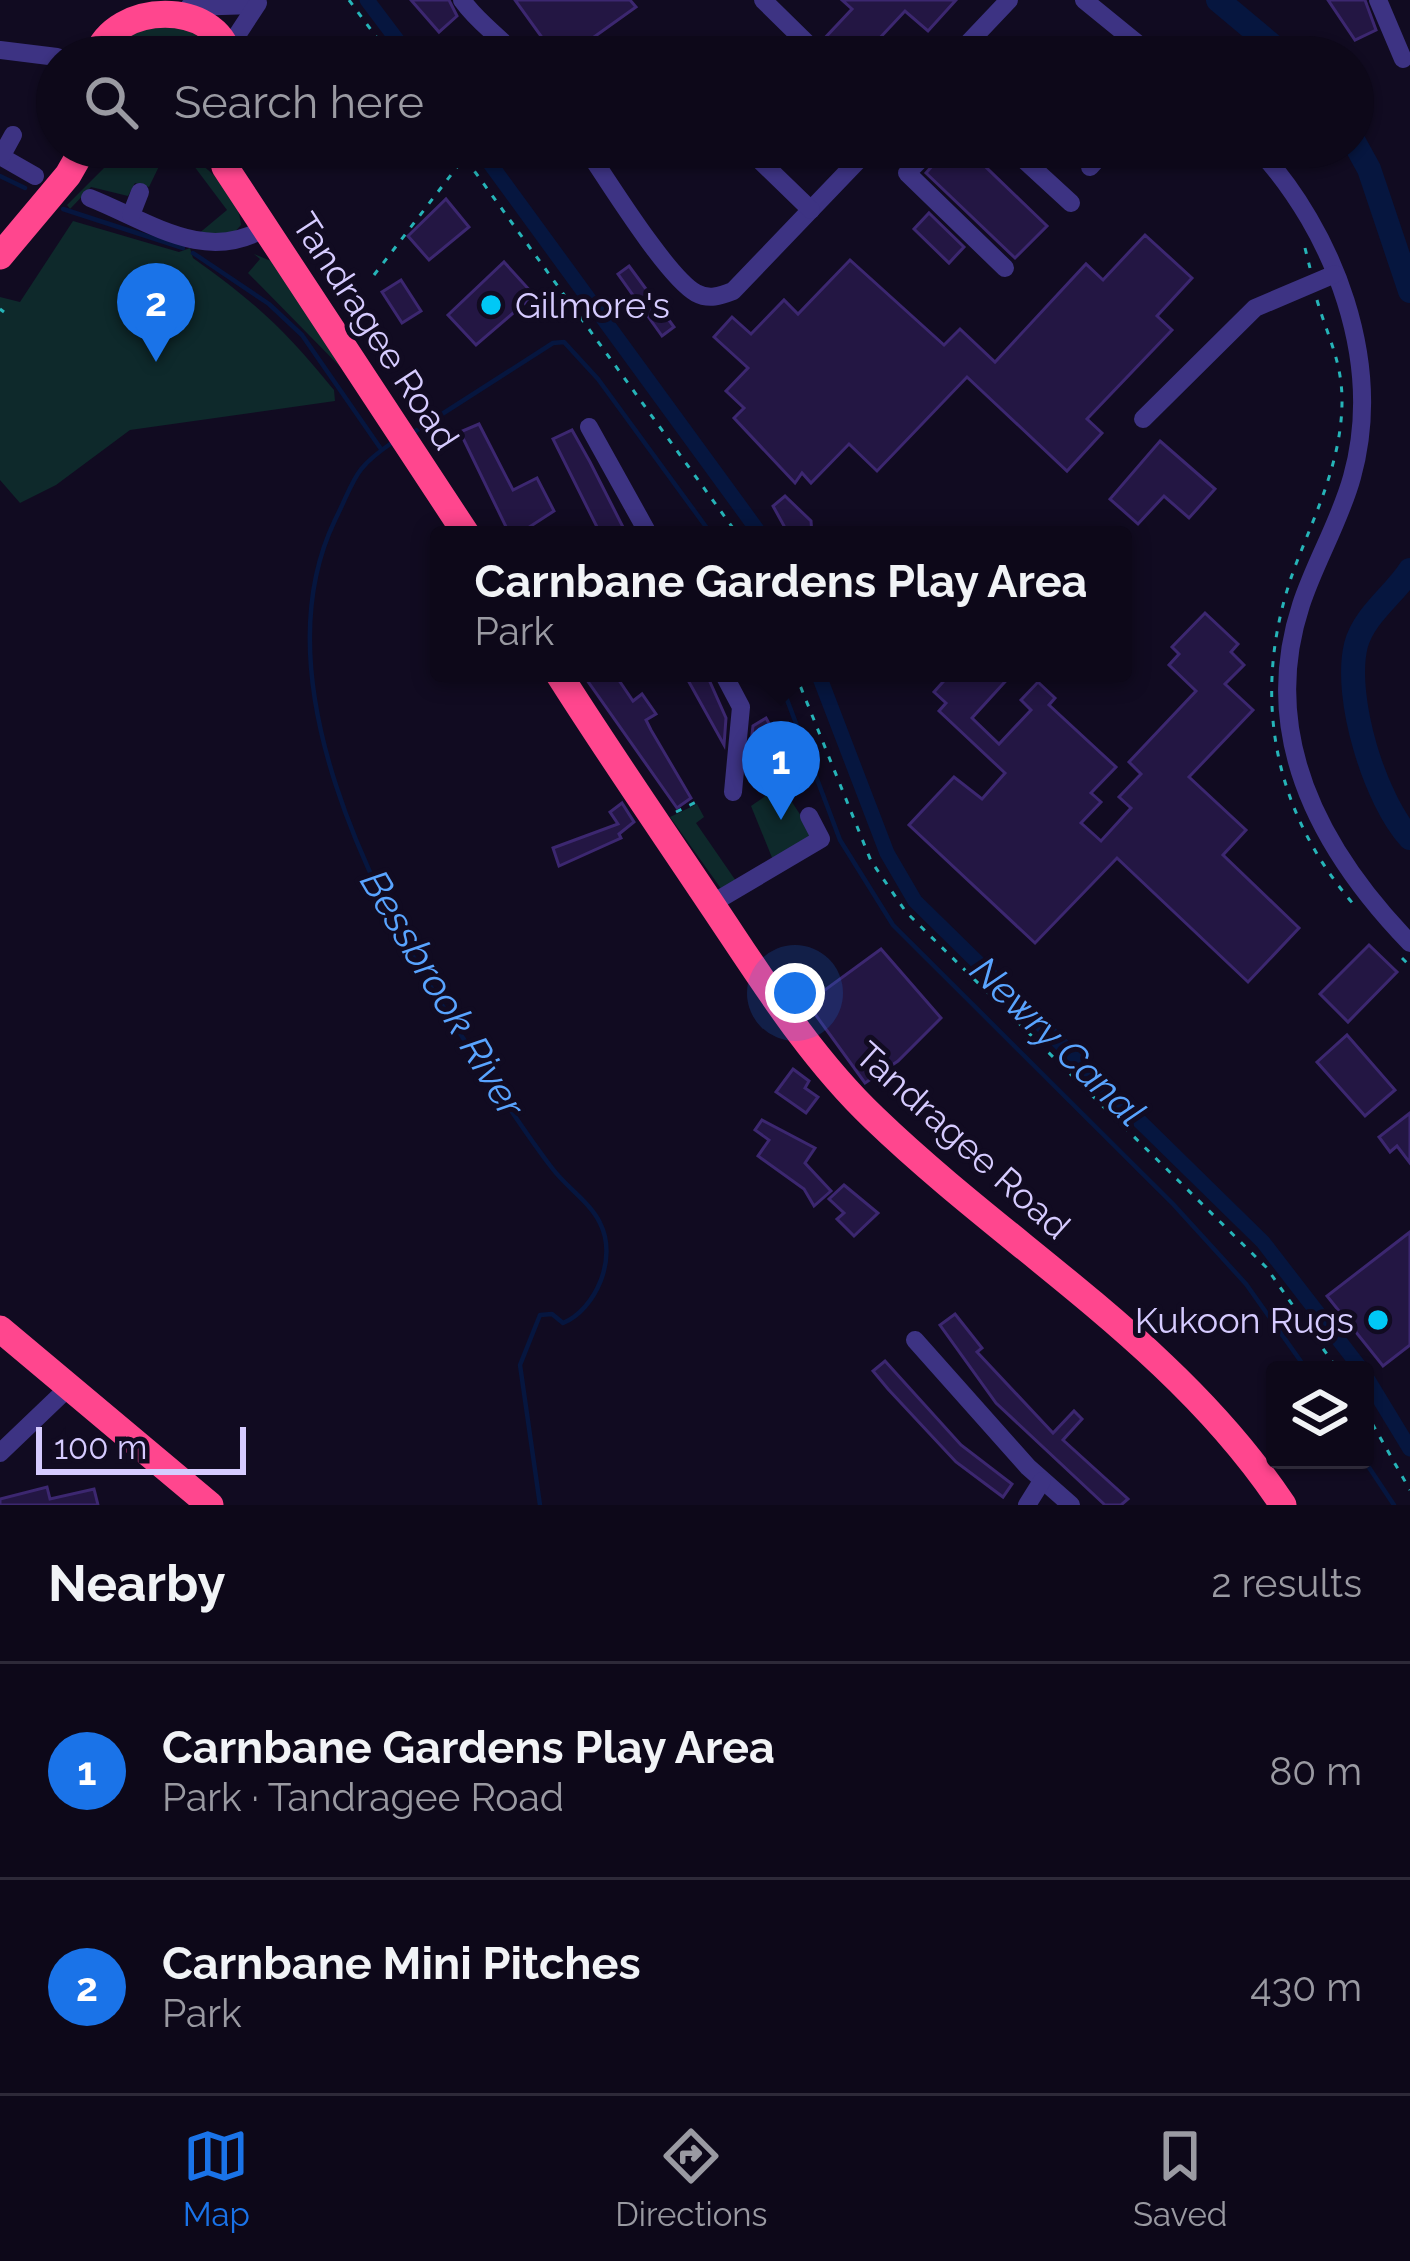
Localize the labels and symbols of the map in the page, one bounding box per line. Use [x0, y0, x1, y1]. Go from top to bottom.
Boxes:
street label: Tandragee Road [284, 205, 468, 457]
pin: 2 [117, 263, 195, 362]
place label: Gilmore's [515, 284, 670, 326]
marker: Gilmore's [478, 292, 504, 318]
pin: 1 [742, 721, 820, 820]
water label: Bessbrook River [351, 861, 535, 1126]
water label: Newry Canal [961, 947, 1155, 1135]
your location [765, 963, 825, 1023]
street label: Tandragee Road [847, 1033, 1079, 1247]
place label: Kukoon Rugs [1135, 1299, 1354, 1341]
marker: Kukoon Rugs [1365, 1307, 1391, 1333]
scale bar [36, 1421, 246, 1474]

